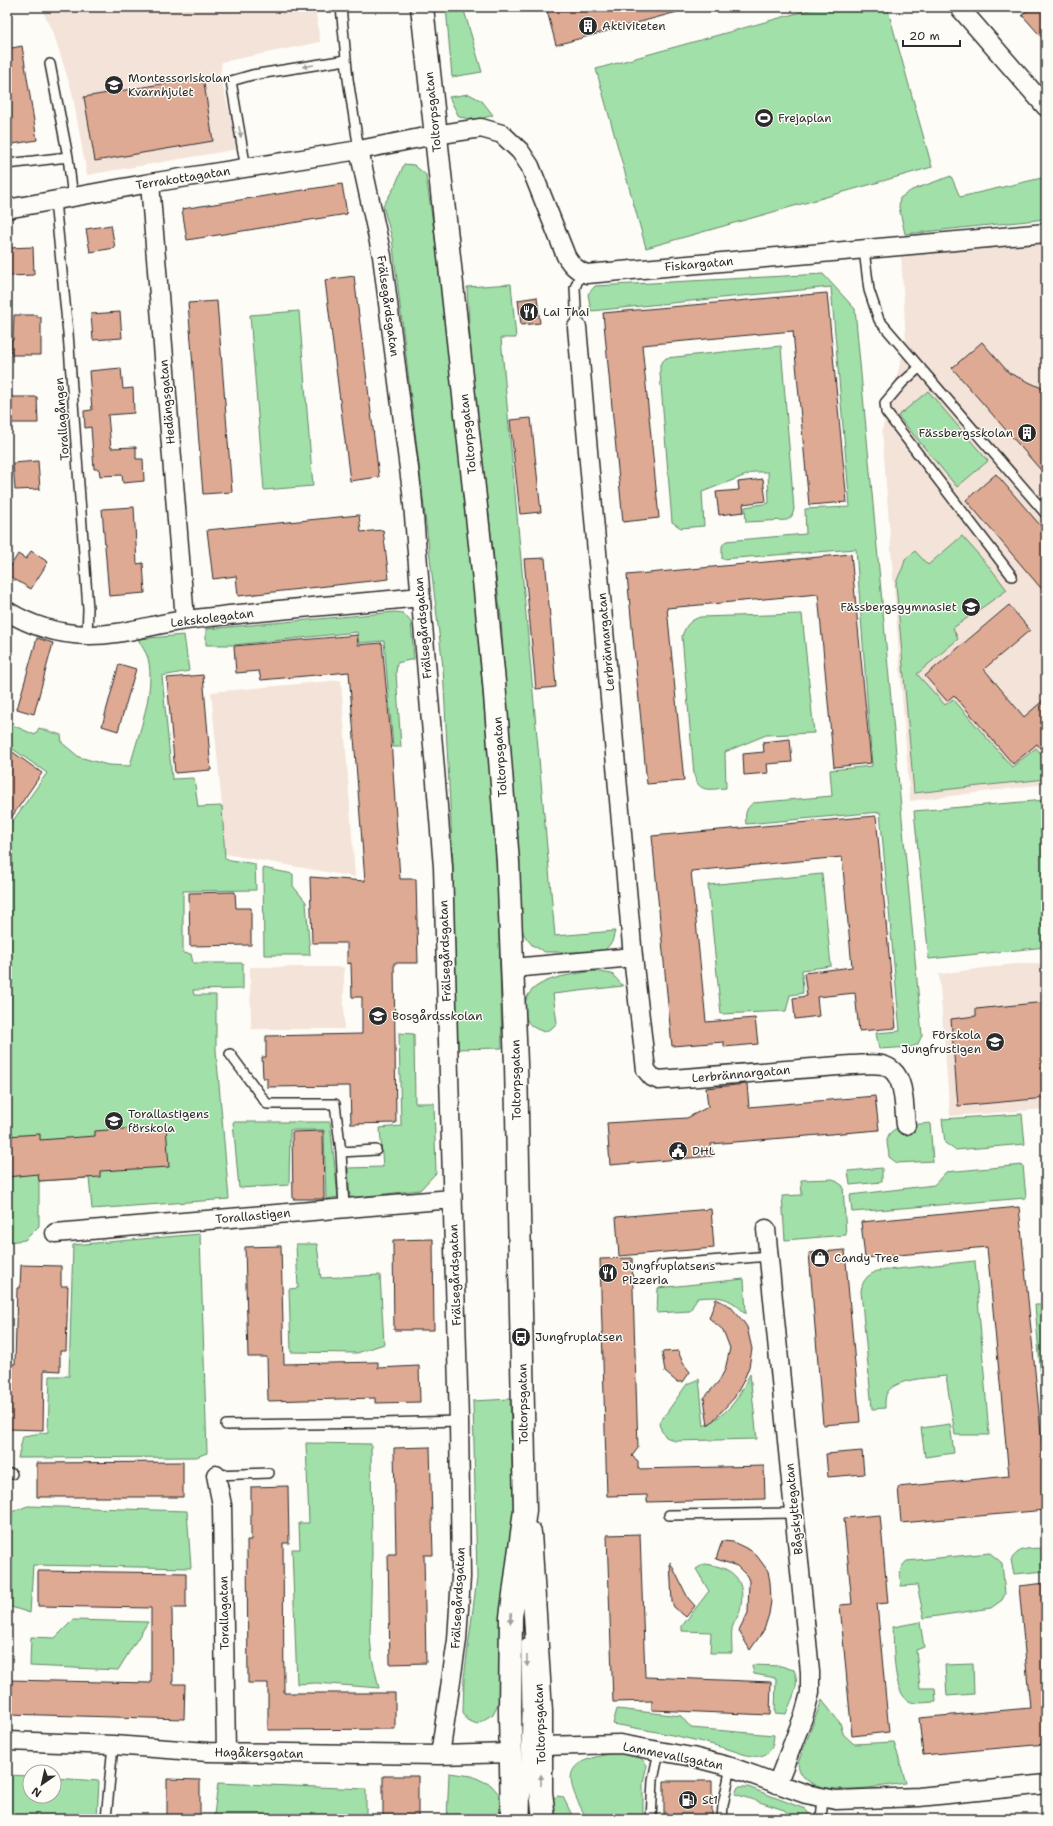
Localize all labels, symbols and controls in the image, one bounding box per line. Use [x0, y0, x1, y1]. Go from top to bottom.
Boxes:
building icon: Aktiviteten [577, 15, 599, 37]
place label: Aktiviteten [602, 18, 666, 34]
scale bar [903, 22, 960, 48]
text: 20 m [909, 28, 940, 44]
one-way arrow [302, 63, 314, 69]
place label: Montessoriskolan Kvarnhjulet [128, 70, 230, 100]
street label: Toltorpsgatan [421, 71, 445, 153]
school or university icon: Montessoriskolan Kvarnhjulet [103, 74, 125, 96]
sports icon: Frejaplan [753, 107, 775, 129]
place label: Frejaplan [778, 110, 831, 126]
one-way arrow [237, 126, 243, 138]
street label: Terrakottagatan [135, 163, 231, 193]
street label: Fiskargatan [664, 253, 734, 275]
street label: Frälsegårdsgatan [373, 254, 403, 358]
restaurant icon: Lai Thai [518, 301, 540, 323]
place label: Lai Thai [543, 304, 589, 320]
street label: Hedängsgatan [155, 359, 179, 445]
street label: Torallagången [51, 377, 73, 461]
street label: Toltorpsgatan [456, 393, 480, 475]
building icon: Fässbergsskolan [1016, 422, 1038, 444]
place label: Fässbergsskolan [919, 425, 1013, 441]
street label: Frälsegårdsgatan [411, 577, 435, 679]
street label: Lerbrännargatan [594, 592, 618, 692]
school or university icon: Fässbergsgymnasiet [960, 596, 982, 618]
place label: Fässbergsgymnasiet [840, 599, 957, 615]
street label: Lekskolegatan [170, 605, 254, 631]
street label: Toltorpsgatan [489, 716, 511, 798]
street label: Frälsegårdsgatan [435, 900, 455, 1002]
school or university icon: Bosgårdsskolan [367, 1005, 389, 1027]
place label: Bosgårdsskolan [392, 1008, 483, 1024]
place label: Förskola Jungfrustigen [901, 1027, 982, 1057]
school or university icon: Förskola Jungfrustigen [984, 1031, 1006, 1053]
street label: Toltorpsgatan [507, 1039, 525, 1121]
street label: Lerbrännargatan [691, 1062, 791, 1086]
place label: Torallastigens förskola [128, 1106, 209, 1136]
school or university icon: Torallastigens förskola [103, 1110, 125, 1132]
public building icon: DHL [667, 1140, 689, 1162]
place label: DHL [692, 1143, 716, 1159]
street label: Torallastigen [215, 1205, 291, 1227]
street label: Frälsegårdsgatan [445, 1224, 465, 1326]
shop icon: Candy Tree [809, 1247, 831, 1269]
place label: Candy Tree [834, 1250, 899, 1266]
place label: Jungfruplatsens Pizzeria [622, 1258, 715, 1288]
restaurant icon: Jungfruplatsens Pizzeria [597, 1262, 619, 1284]
bus stop icon: Jungfruplatsen [510, 1326, 532, 1348]
place label: Jungfruplatsen [535, 1329, 623, 1345]
street label: Toltorpsgatan [514, 1363, 532, 1445]
street label: Bågskyttegatan [781, 1463, 807, 1555]
street label: Frälsegårdsgatan [447, 1547, 469, 1649]
street label: Torallagatan [215, 1576, 233, 1650]
one-way arrow [508, 1612, 515, 1624]
one-way arrow [523, 1655, 530, 1667]
street label: Toltorpsgatan [531, 1683, 549, 1765]
street label: Lammevallsgatan [621, 1738, 725, 1774]
street label: Hagåkersgatan [214, 1744, 304, 1762]
north arrow [22, 1764, 62, 1804]
one-way arrow [538, 1773, 544, 1786]
text: N [29, 1783, 44, 1801]
fuel station icon: St1 [677, 1789, 699, 1811]
place label: St1 [702, 1792, 718, 1808]

